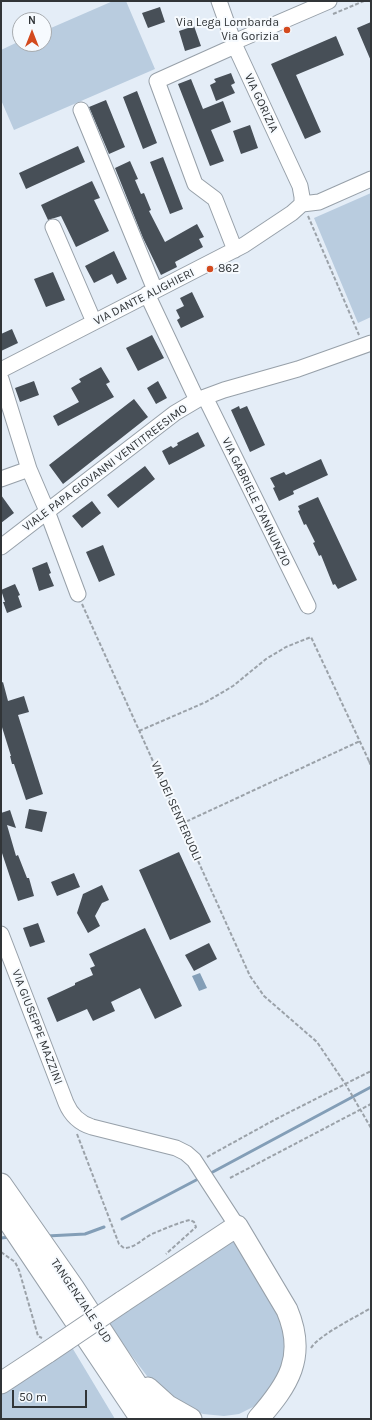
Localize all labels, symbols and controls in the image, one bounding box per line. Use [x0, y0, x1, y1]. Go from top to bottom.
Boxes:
north arrow [12, 12, 52, 52]
text: N [28, 14, 36, 27]
place label: Via Lega Lombarda Via Gorizia [176, 16, 279, 44]
marker: Via Lega Lombarda Via Gorizia [282, 25, 292, 35]
street label: VIA GORIZIA [241, 71, 281, 135]
place label: 862 [218, 262, 239, 276]
marker: 862 [205, 264, 215, 274]
street label: VIA DANTE ALIGHIERI [91, 265, 197, 329]
street label: VIALE PAPA GIOVANNI VENTITREESIMO [20, 401, 190, 535]
street label: VIA GABRIELE D'ANNUNZIO [218, 435, 294, 569]
street label: VIA DEI SENTERUOLI [148, 759, 204, 863]
street label: VIA GIUSEPPE MAZZINI [8, 968, 66, 1086]
street label: TANGENZIALE SUD [47, 1256, 115, 1346]
scale bar [14, 1382, 89, 1408]
text: 50 m [19, 1390, 47, 1404]

